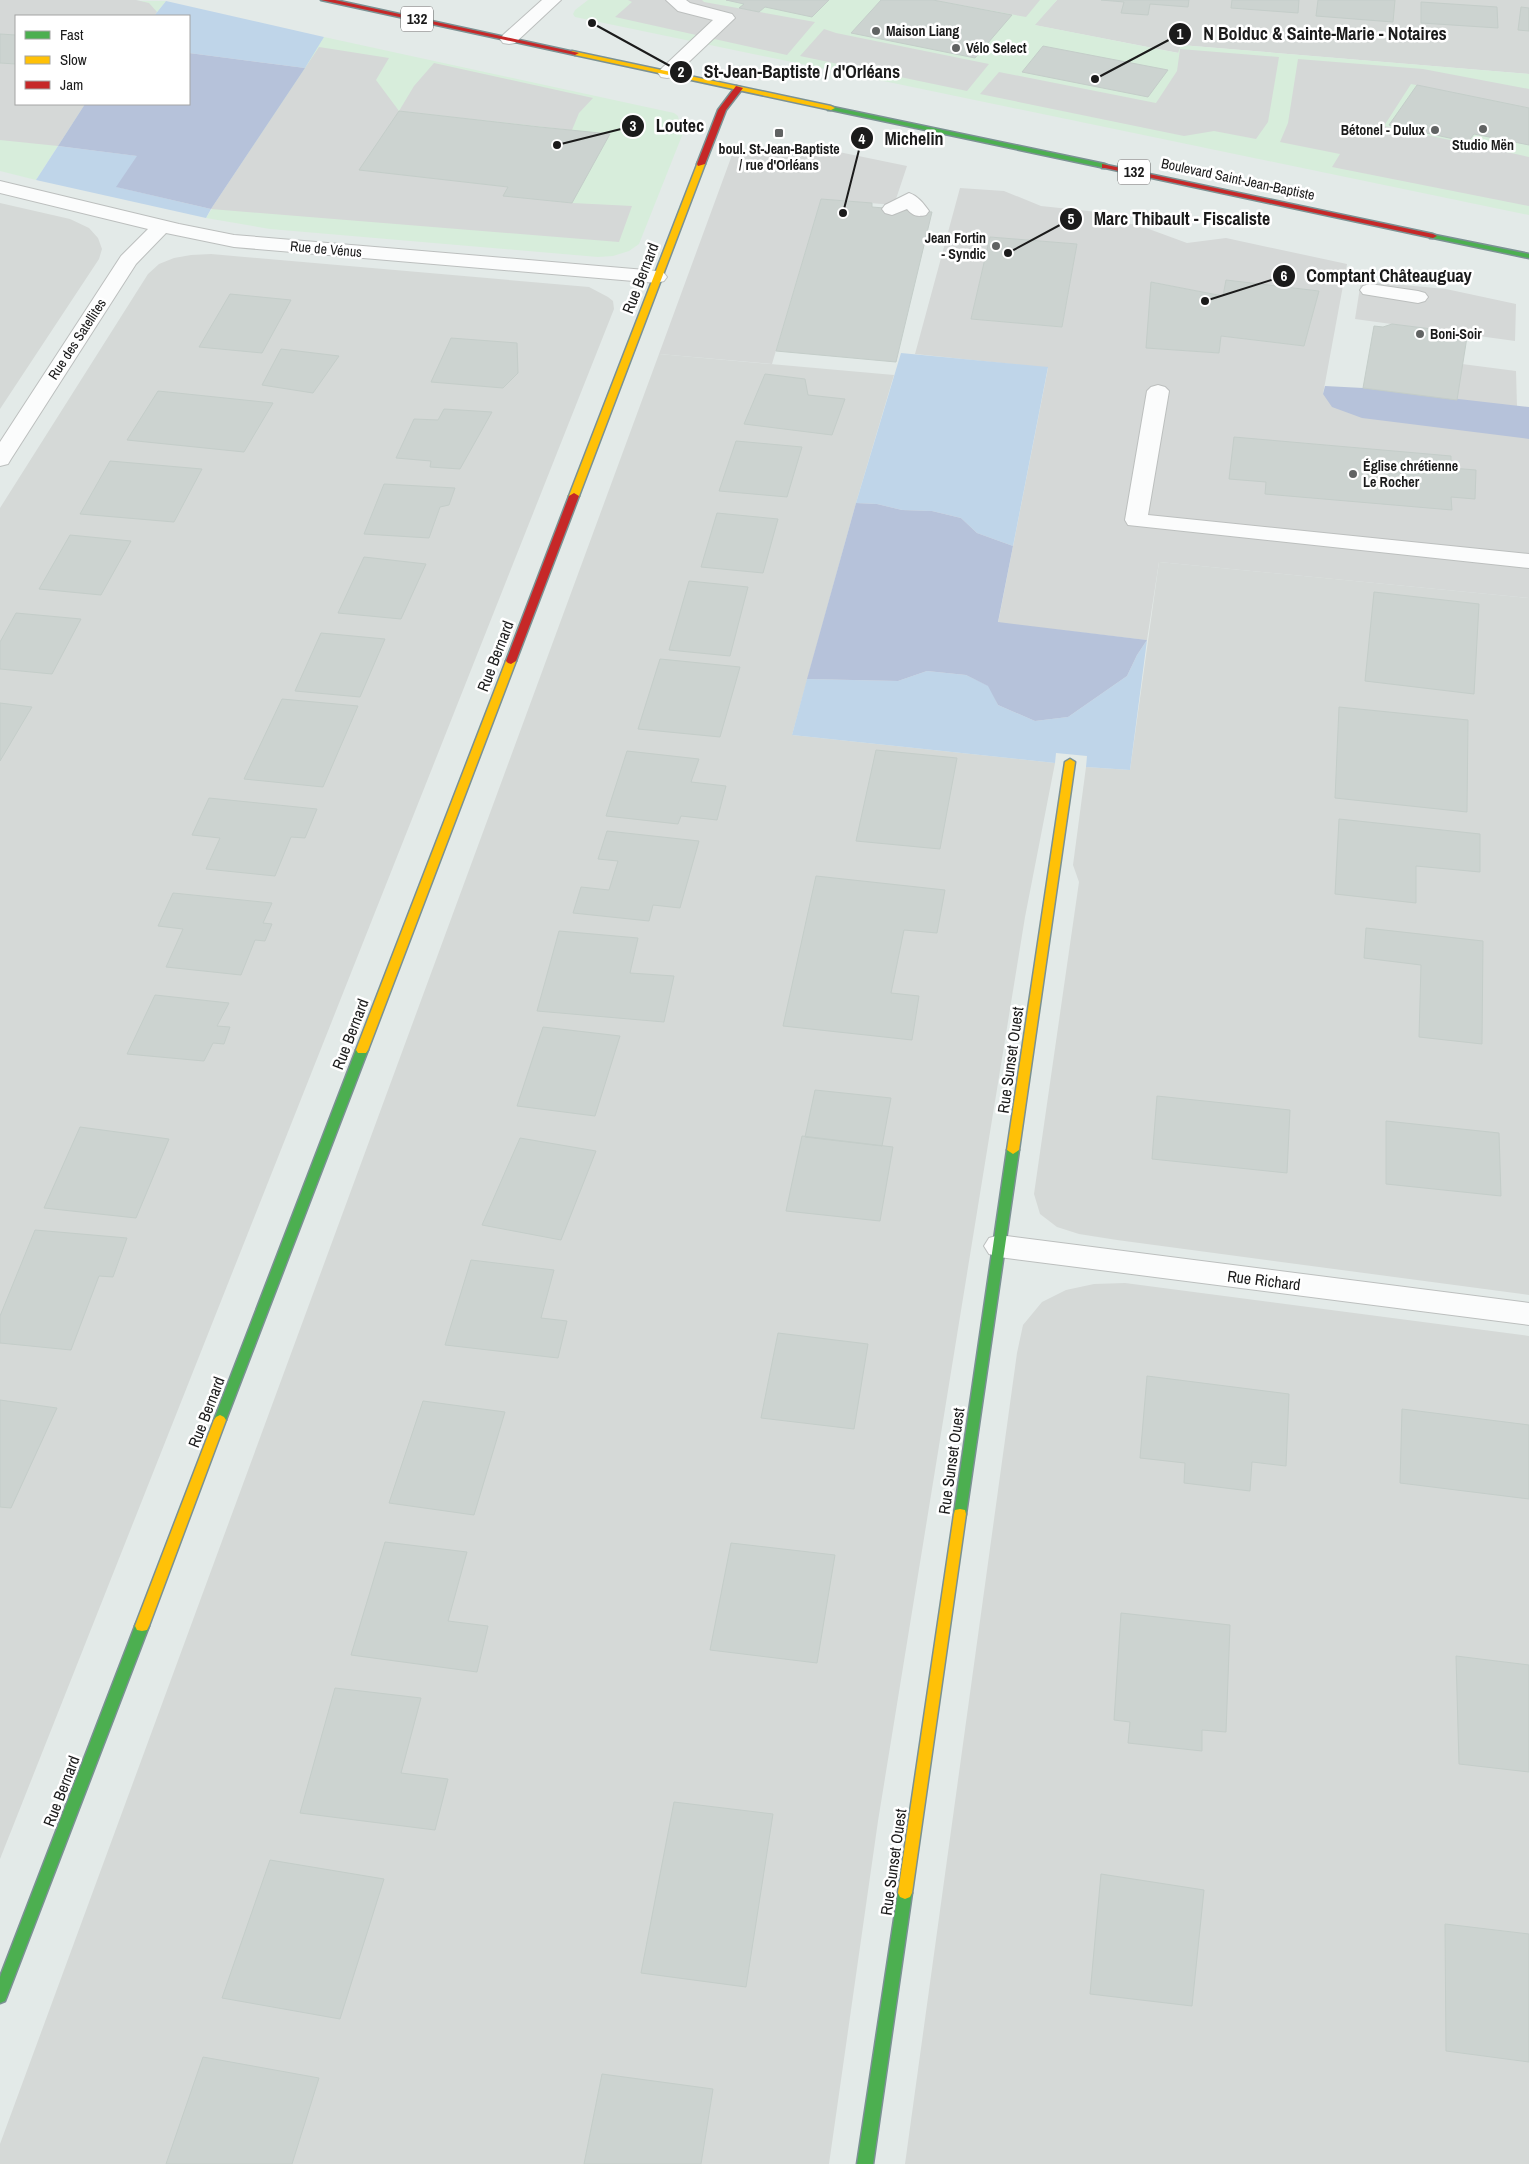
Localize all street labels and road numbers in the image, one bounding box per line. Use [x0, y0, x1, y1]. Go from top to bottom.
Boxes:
road number: 132 [401, 6, 433, 32]
street label: Boulevard Saint-Jean-Baptiste [1160, 154, 1316, 204]
road number: 132 [1118, 160, 1150, 184]
street label: Rue de Vénus [289, 237, 363, 261]
street label: Rue Bernard [616, 239, 664, 317]
street label: Rue des Satellites [44, 295, 110, 383]
street label: Rue Bernard [471, 617, 519, 695]
street label: Rue Bernard [326, 995, 374, 1073]
street label: Rue Sunset Ouest [992, 1005, 1028, 1115]
street label: Rue Richard [1226, 1265, 1302, 1295]
street label: Rue Bernard [182, 1373, 230, 1451]
street label: Rue Sunset Ouest [933, 1406, 969, 1516]
street label: Rue Bernard [37, 1752, 85, 1830]
street label: Rue Sunset Ouest [875, 1807, 911, 1917]

